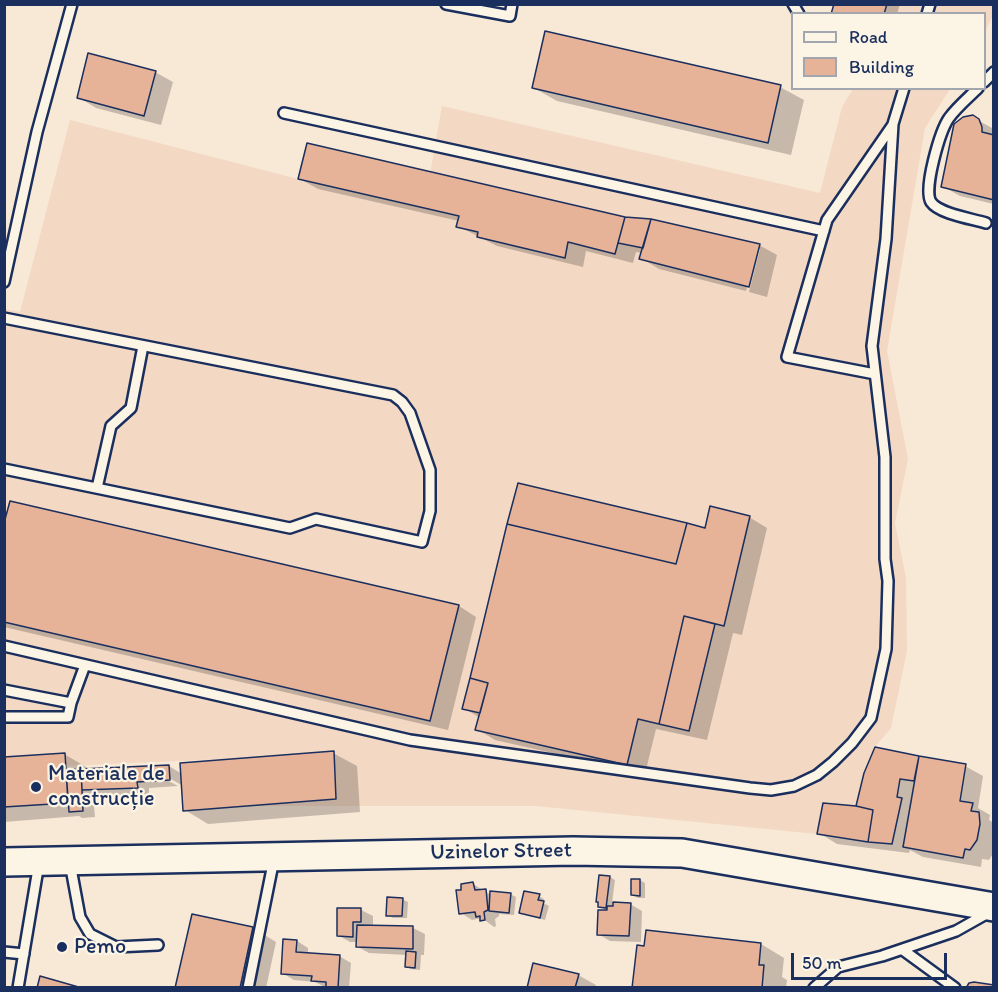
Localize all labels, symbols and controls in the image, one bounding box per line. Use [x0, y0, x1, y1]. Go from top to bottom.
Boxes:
legend [791, 12, 986, 90]
text: Road [849, 26, 888, 48]
text: Building [849, 56, 914, 78]
place label: Materiale de construcție [48, 761, 165, 812]
marker: Materiale de construcție [29, 780, 43, 794]
street label: Uzinelor Street [430, 838, 572, 866]
place label: Pemo [74, 934, 126, 960]
marker: Pemo [55, 940, 69, 954]
scale bar [794, 941, 950, 979]
text: 50 m [802, 952, 842, 974]

